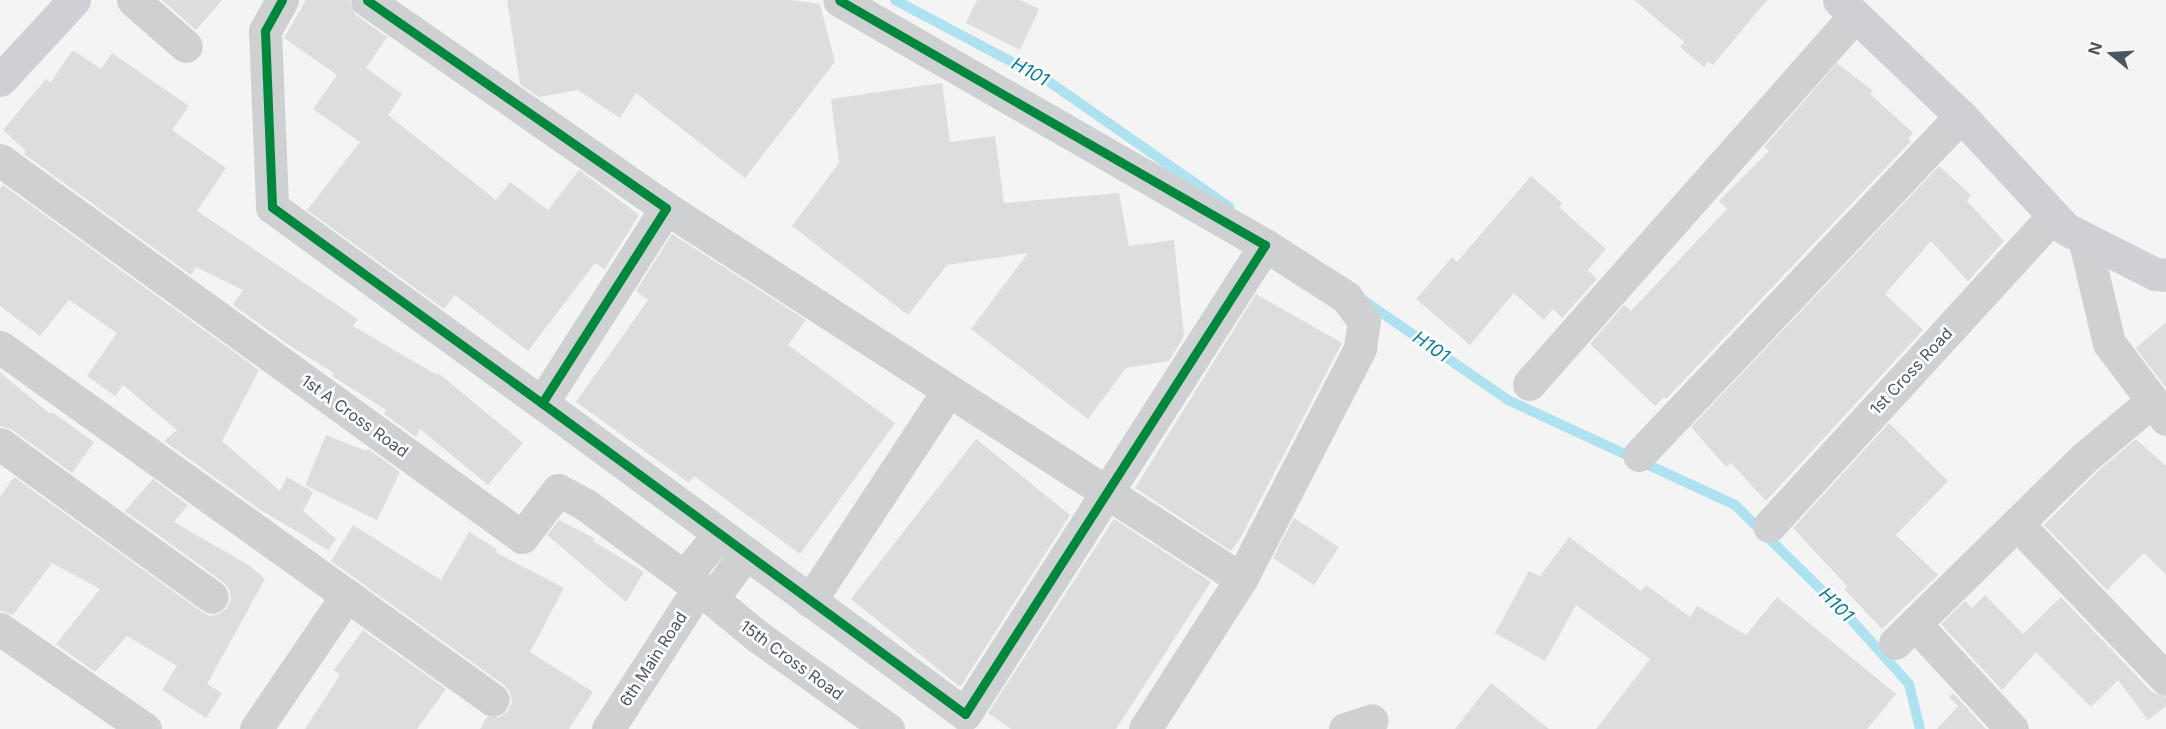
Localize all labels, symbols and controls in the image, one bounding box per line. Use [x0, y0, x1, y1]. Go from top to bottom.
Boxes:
north arrow [2082, 24, 2142, 84]
text: N [2083, 40, 2106, 57]
water label: H101 [1008, 53, 1052, 91]
street label: 1st Cross Road [1866, 324, 1956, 418]
water label: H101 [1409, 327, 1453, 367]
street label: 1st A Cross Road [298, 371, 412, 461]
water label: H101 [1814, 583, 1858, 627]
street label: 6th Main Road [615, 608, 691, 710]
street label: 15th Cross Road [737, 616, 847, 704]

